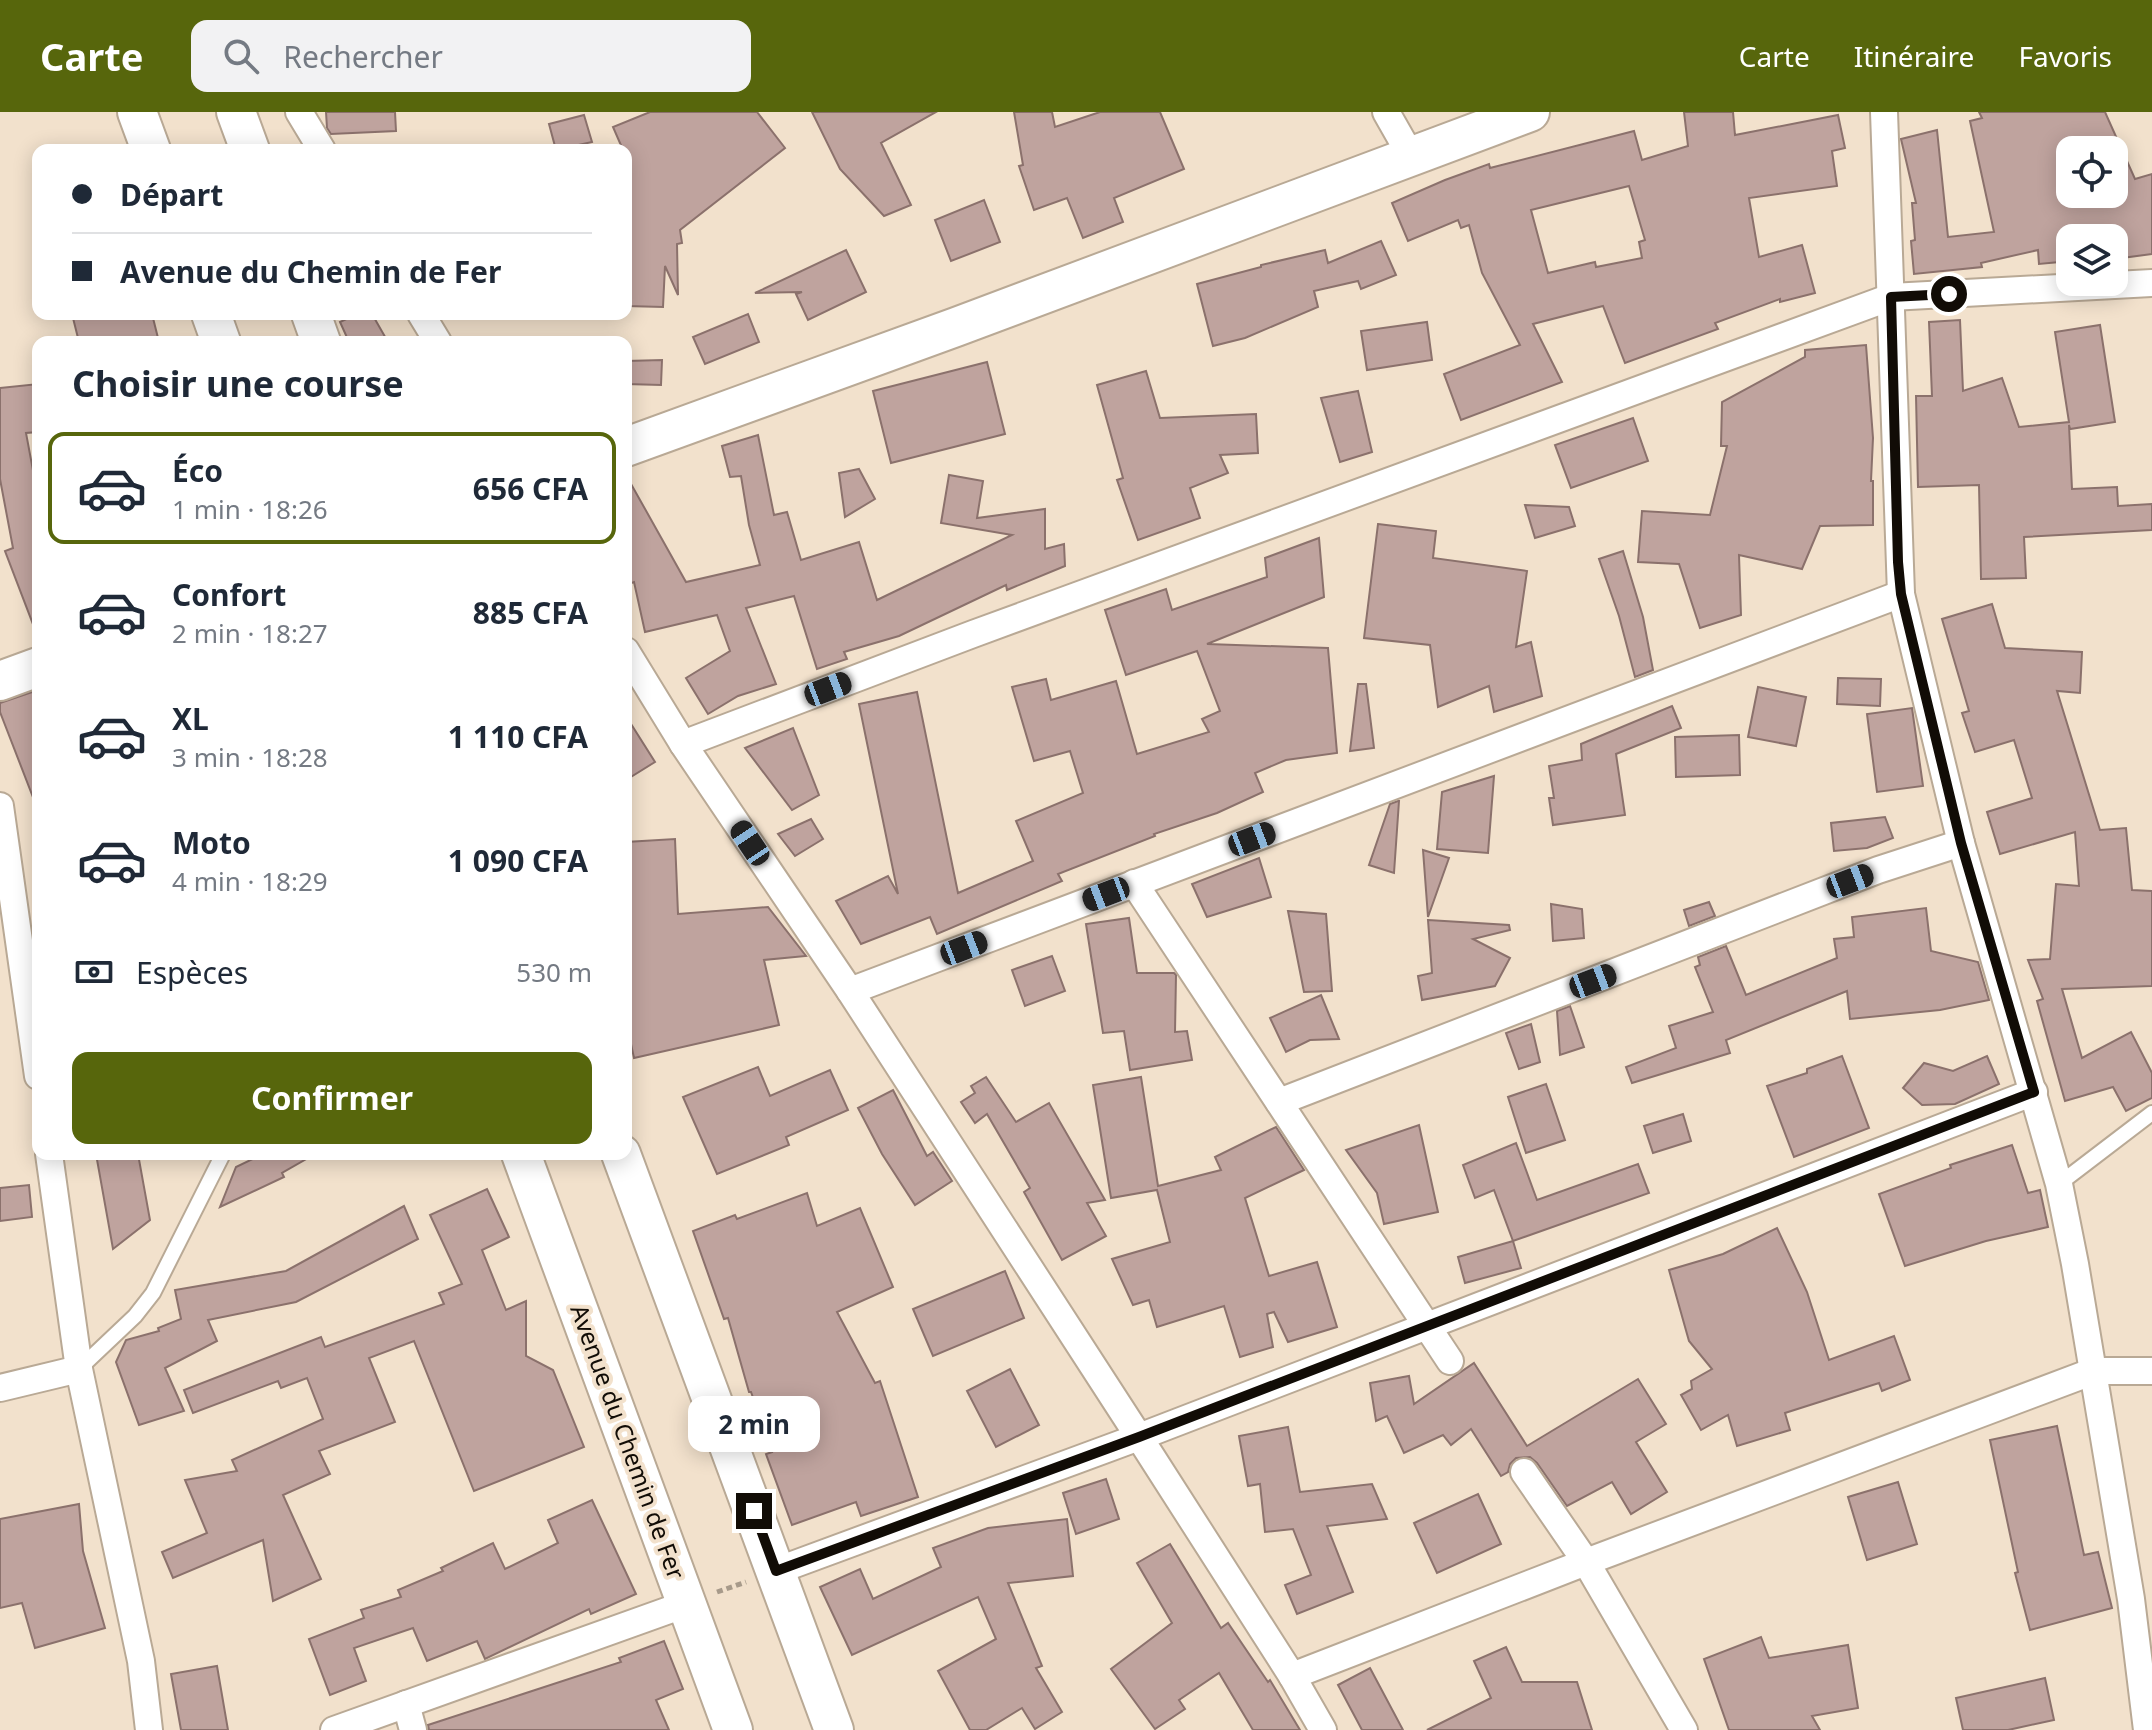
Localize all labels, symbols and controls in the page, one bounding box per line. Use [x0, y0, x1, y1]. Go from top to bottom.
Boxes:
search box [191, 20, 751, 92]
text: Carte [40, 30, 143, 82]
icon: search [219, 34, 263, 78]
text: Rechercher [283, 36, 443, 77]
text: Carte [1739, 37, 1810, 75]
text: Itinéraire [1854, 37, 1974, 75]
text: Favoris [2018, 37, 2112, 75]
map controls [2056, 136, 2128, 296]
button: locate [2056, 136, 2128, 208]
text: Départ [120, 174, 223, 215]
button: layers [2056, 224, 2128, 296]
text: Avenue du Chemin de Fer [120, 251, 501, 292]
route start [1931, 276, 1967, 312]
text: Choisir une course [72, 359, 404, 408]
text: Éco [172, 450, 223, 491]
icon: car [76, 452, 148, 524]
text: 656 CFA [473, 468, 588, 509]
text: 1 min · 18:26 [172, 491, 328, 527]
text: Confort [172, 574, 286, 615]
icon: car [76, 576, 148, 648]
text: 885 CFA [473, 592, 588, 633]
text: 2 min · 18:27 [172, 615, 328, 651]
car [801, 669, 855, 709]
text: XL [172, 698, 209, 739]
icon: car [76, 700, 148, 772]
text: 1 110 CFA [448, 716, 588, 757]
text: 3 min · 18:28 [172, 739, 328, 775]
car [727, 816, 773, 870]
car [1225, 819, 1279, 859]
text: Moto [172, 822, 251, 863]
icon: car [76, 824, 148, 896]
text: 1 090 CFA [448, 840, 588, 881]
car [1823, 861, 1877, 901]
text: 4 min · 18:29 [172, 863, 328, 899]
car [1079, 874, 1133, 914]
car [937, 928, 991, 968]
icon: cash [72, 950, 116, 994]
text: Espèces [136, 952, 248, 993]
text: 530 m [516, 954, 592, 990]
car [1566, 961, 1620, 1001]
button: Confirmer [72, 1052, 592, 1144]
street label: Avenue du Chemin de Fer [563, 1300, 694, 1583]
callout: 2 min [688, 1395, 820, 1451]
text: 2 min [718, 1406, 790, 1442]
route end [736, 1493, 772, 1529]

